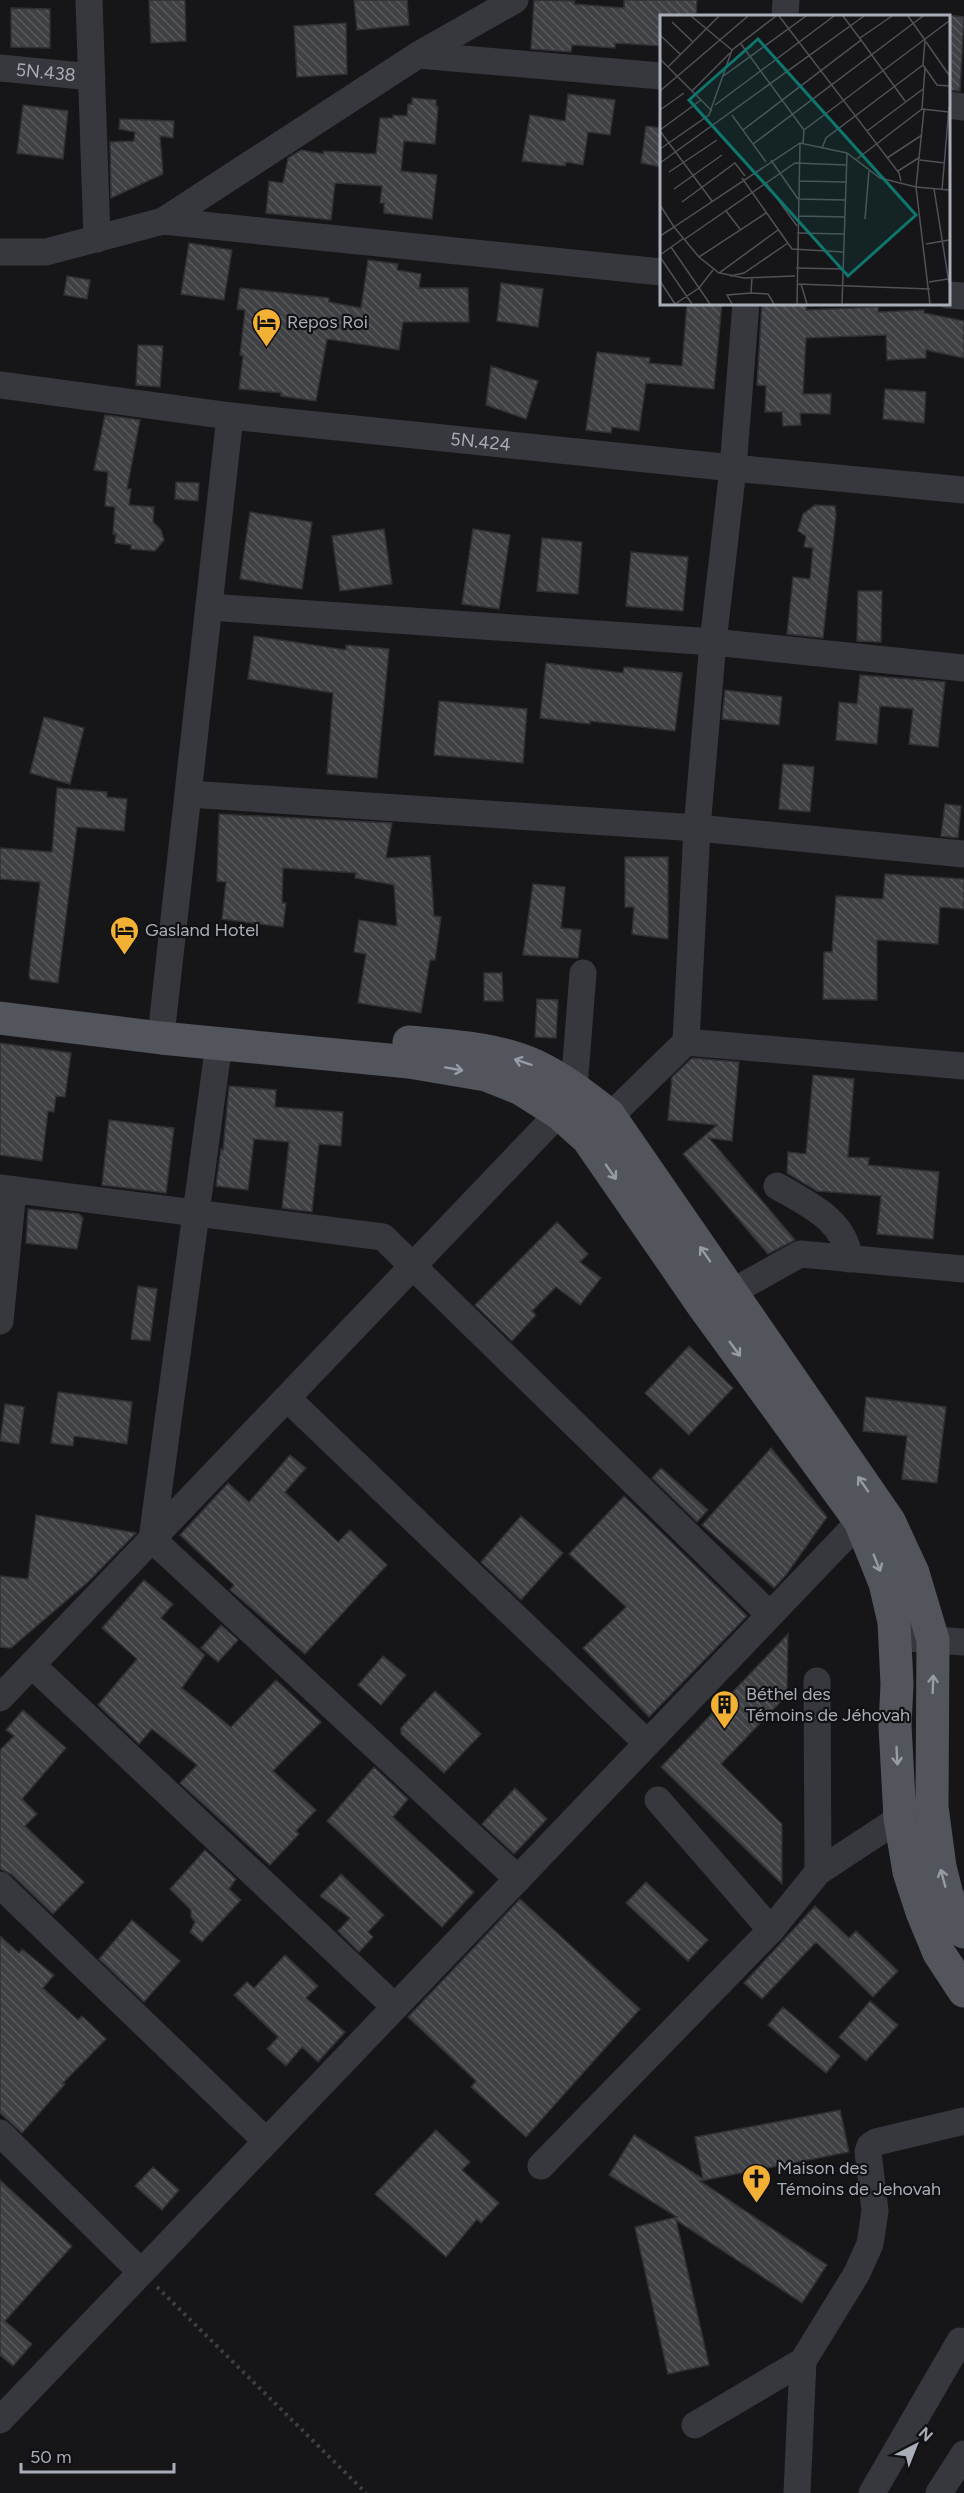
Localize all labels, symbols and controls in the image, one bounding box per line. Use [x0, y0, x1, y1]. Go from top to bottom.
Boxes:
inset map [660, 15, 949, 304]
street label: 5N.438 [15, 59, 77, 86]
hotel icon: Repos Roi [250, 306, 282, 348]
place label: Repos Roi [287, 311, 368, 333]
street label: 5N.424 [449, 428, 512, 456]
hotel icon: Gasland Hotel [108, 914, 140, 956]
place label: Gasland Hotel [145, 919, 259, 941]
one-way arrow [514, 1055, 533, 1066]
one-way arrow [444, 1064, 464, 1075]
one-way arrow [605, 1164, 617, 1180]
one-way arrow [699, 1247, 711, 1263]
one-way arrow [729, 1341, 741, 1357]
one-way arrow [857, 1476, 869, 1493]
one-way arrow [872, 1554, 883, 1572]
one-way arrow [927, 1674, 939, 1694]
place label: Béthel des Témoins de Jéhovah [746, 1683, 910, 1726]
building icon: Béthel des Témoins de Jéhovah [709, 1688, 741, 1730]
one-way arrow [891, 1745, 902, 1765]
one-way arrow [937, 1869, 948, 1888]
place label: Maison des Témoins de Jehovah [777, 2157, 941, 2200]
church icon: Maison des Témoins de Jehovah [740, 2162, 772, 2204]
north arrow [886, 2415, 946, 2475]
text: N [915, 2423, 937, 2445]
scale bar [21, 2436, 174, 2474]
text: 50 m [30, 2446, 72, 2468]

